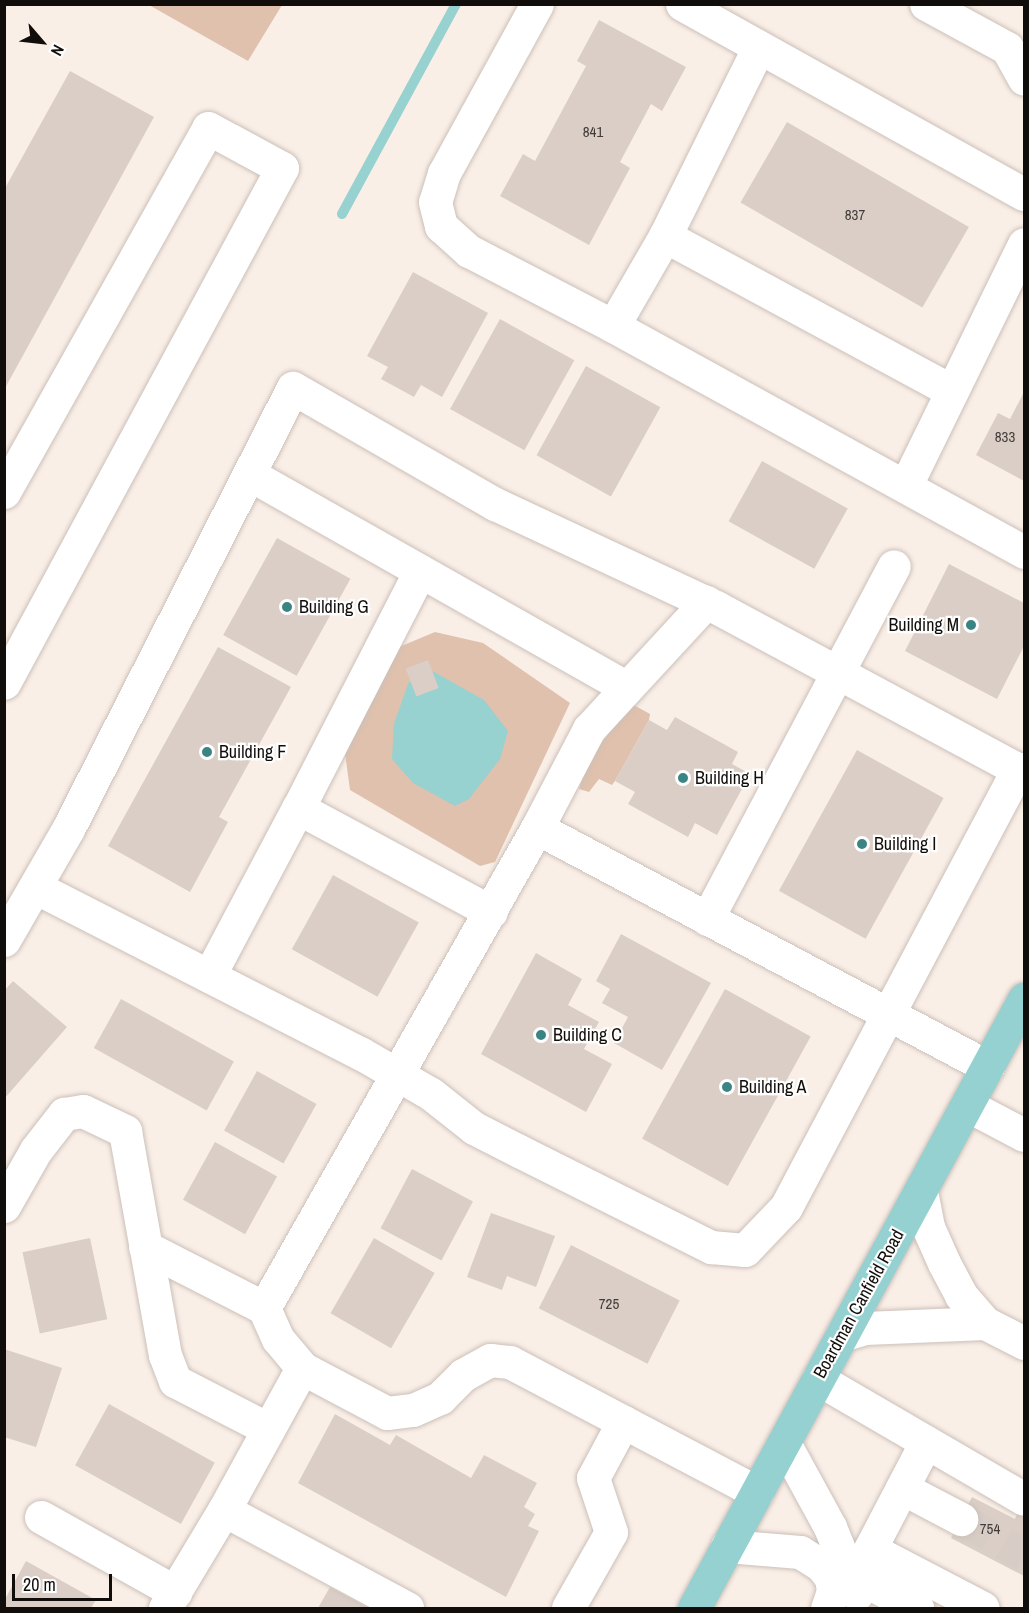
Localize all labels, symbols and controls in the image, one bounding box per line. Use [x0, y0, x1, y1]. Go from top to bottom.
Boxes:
north arrow [12, 12, 72, 72]
text: N [46, 41, 70, 60]
house number: 841 [583, 123, 603, 141]
house number: 837 [845, 206, 865, 224]
house number: 833 [995, 428, 1015, 446]
place label: Building G [299, 596, 369, 618]
marker: Building G [280, 600, 294, 614]
place label: Building M [888, 614, 959, 636]
marker: Building M [964, 618, 978, 632]
place label: Building F [219, 741, 286, 763]
marker: Building F [200, 745, 214, 759]
place label: Building H [695, 767, 764, 789]
marker: Building H [676, 771, 690, 785]
place label: Building I [874, 833, 936, 855]
marker: Building I [855, 837, 869, 851]
place label: Building C [553, 1024, 622, 1046]
marker: Building C [534, 1028, 548, 1042]
place label: Building A [739, 1076, 807, 1098]
marker: Building A [720, 1080, 734, 1094]
street label: Boardman Canfield Road [809, 1226, 909, 1382]
house number: 725 [599, 1295, 619, 1313]
house number: 754 [980, 1520, 1000, 1538]
scale bar [15, 1562, 116, 1600]
text: 20 m [23, 1572, 56, 1597]

